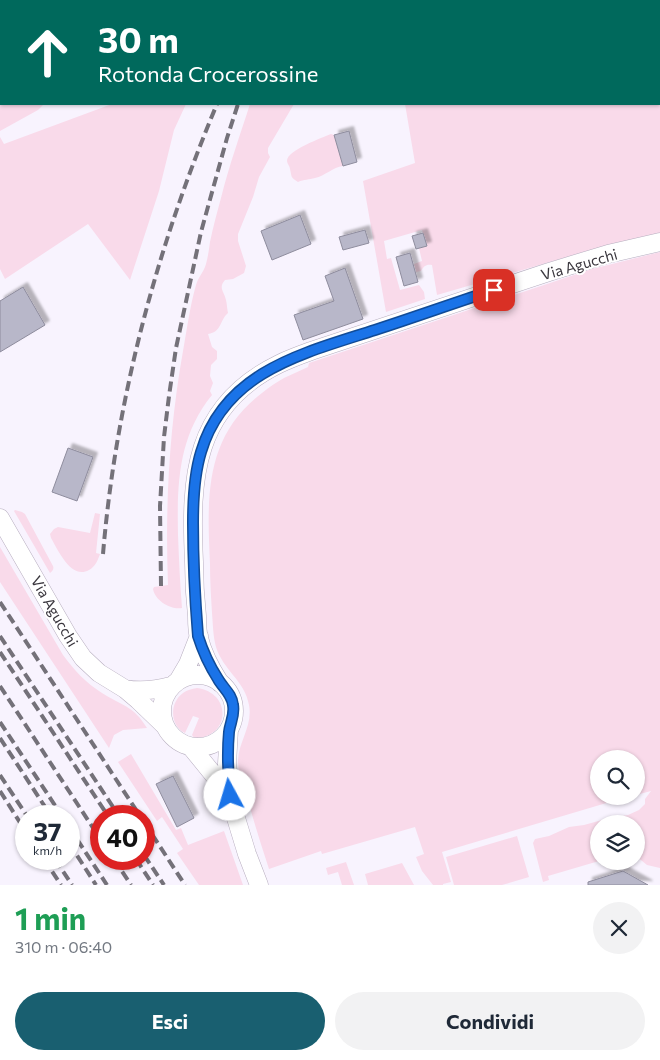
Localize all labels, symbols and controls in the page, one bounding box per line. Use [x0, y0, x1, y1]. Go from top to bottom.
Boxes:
text: 30 m [98, 17, 179, 60]
icon: ahead [15, 20, 80, 85]
text: Rotonda Crocerossine [98, 60, 318, 87]
street label: Via Agucchi [539, 245, 619, 283]
pin [473, 269, 515, 311]
icon: arrive [480, 276, 508, 304]
street label: Via Agucchi [28, 572, 82, 650]
map controls [590, 750, 645, 870]
button: search [590, 750, 645, 805]
position arrow [203, 768, 255, 820]
speed limit sign: 40 [90, 805, 155, 870]
button: layers [590, 815, 645, 870]
text: 37 [33, 816, 62, 846]
text: km/h [33, 843, 62, 857]
text: 1 min [15, 899, 86, 936]
button: close [593, 902, 645, 954]
text: 310 m · 06:40 [15, 937, 112, 956]
button: Esci [15, 992, 325, 1050]
button: Condividi [335, 992, 645, 1050]

